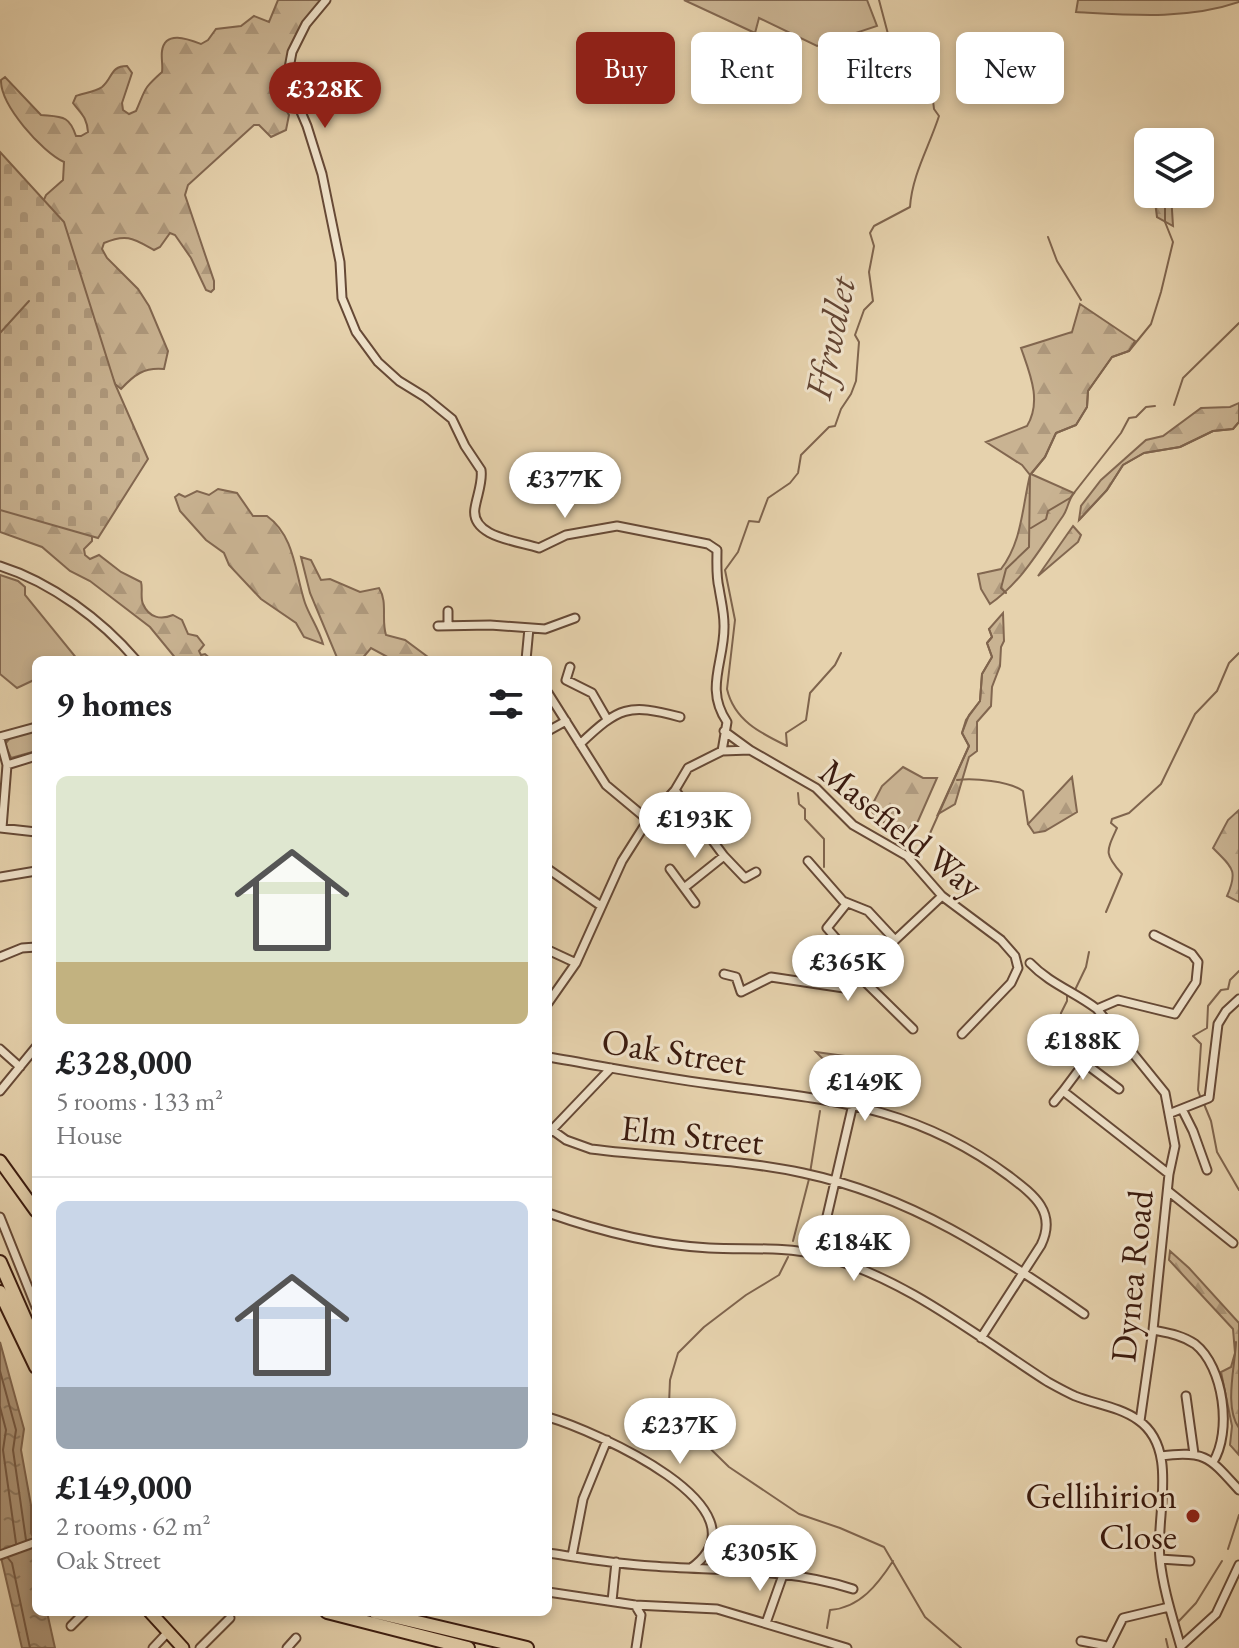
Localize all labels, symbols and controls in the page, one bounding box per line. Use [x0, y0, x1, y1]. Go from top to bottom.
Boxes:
chip: Buy [576, 32, 675, 104]
chip: Rent [691, 32, 802, 104]
chip: Filters [818, 32, 940, 104]
chip: New [956, 32, 1064, 104]
pin: £328K [269, 62, 381, 130]
text: £328K [287, 71, 363, 105]
map controls [1134, 128, 1214, 208]
button: layers [1134, 128, 1214, 208]
water label: Ffrwdlet [792, 271, 867, 404]
pin: £377K [509, 452, 621, 520]
text: £377K [527, 461, 603, 495]
text: 9 homes [56, 682, 172, 726]
icon: filters [484, 682, 528, 726]
street label: Masefield Way [810, 748, 993, 909]
pin: £193K [639, 792, 751, 860]
text: £193K [657, 801, 733, 835]
icon: home [220, 828, 364, 972]
pin: £365K [792, 935, 904, 1003]
text: £365K [810, 944, 886, 978]
pin: £188K [1027, 1014, 1139, 1082]
street label: Oak Street [599, 1017, 750, 1086]
text: £188K [1045, 1023, 1121, 1057]
text: £328,000 [56, 1040, 192, 1084]
pin: £149K [809, 1055, 921, 1123]
text: £149K [827, 1064, 903, 1098]
text: 5 rooms · 133 m² [56, 1084, 223, 1118]
street label: Elm Street [618, 1104, 766, 1165]
text: House [56, 1118, 122, 1152]
street label: Dynea Road [1099, 1187, 1164, 1364]
pin: £184K [798, 1215, 910, 1283]
text: £184K [816, 1224, 892, 1258]
icon: home [220, 1253, 364, 1397]
pin: £237K [624, 1398, 736, 1466]
text: £237K [642, 1407, 718, 1441]
text: £149,000 [56, 1465, 192, 1509]
place label: Gellihirion Close [1026, 1472, 1177, 1560]
marker: Gellihirion Close [1184, 1507, 1202, 1525]
text: 2 rooms · 62 m² [56, 1509, 211, 1543]
pin: £305K [704, 1525, 816, 1593]
text: £305K [722, 1534, 798, 1568]
text: Oak Street [56, 1543, 161, 1577]

